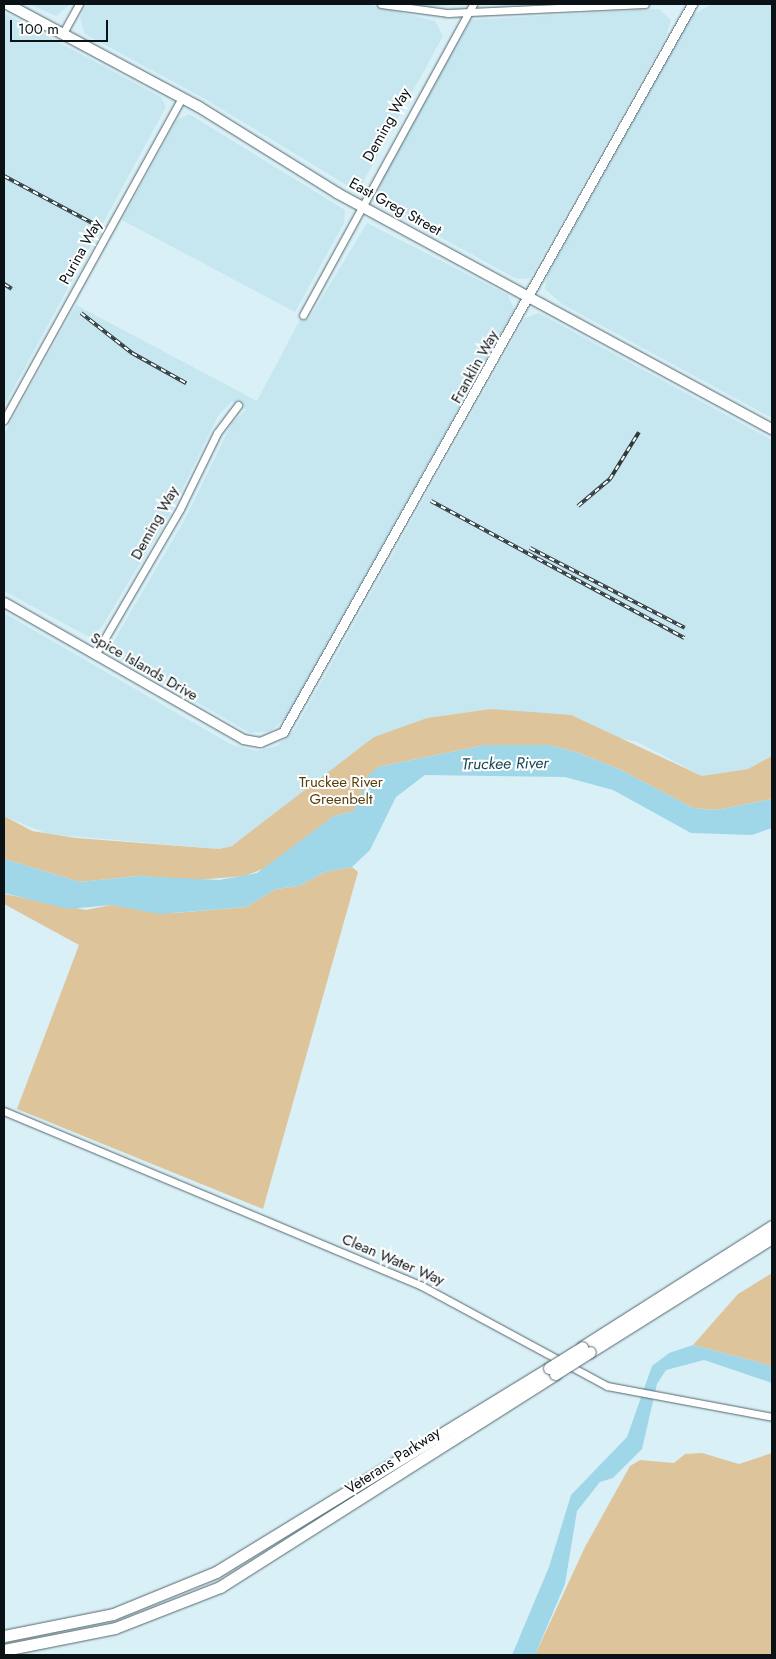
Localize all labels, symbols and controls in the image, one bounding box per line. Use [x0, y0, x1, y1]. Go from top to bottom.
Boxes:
scale bar [12, 10, 110, 42]
text: 100 m [18, 18, 59, 40]
street label: Deming Way [359, 85, 415, 165]
street label: East Greg Street [346, 174, 444, 240]
street label: Purina Way [56, 216, 106, 288]
street label: Franklin Way [448, 327, 502, 407]
street label: Deming Way [127, 483, 183, 563]
street label: Spice Islands Drive [87, 629, 201, 705]
water label: Truckee River [461, 754, 549, 774]
park label: Truckee River Greenbelt [299, 773, 383, 808]
street label: Clean Water Way [339, 1230, 447, 1290]
street label: Veterans Parkway [342, 1424, 444, 1498]

